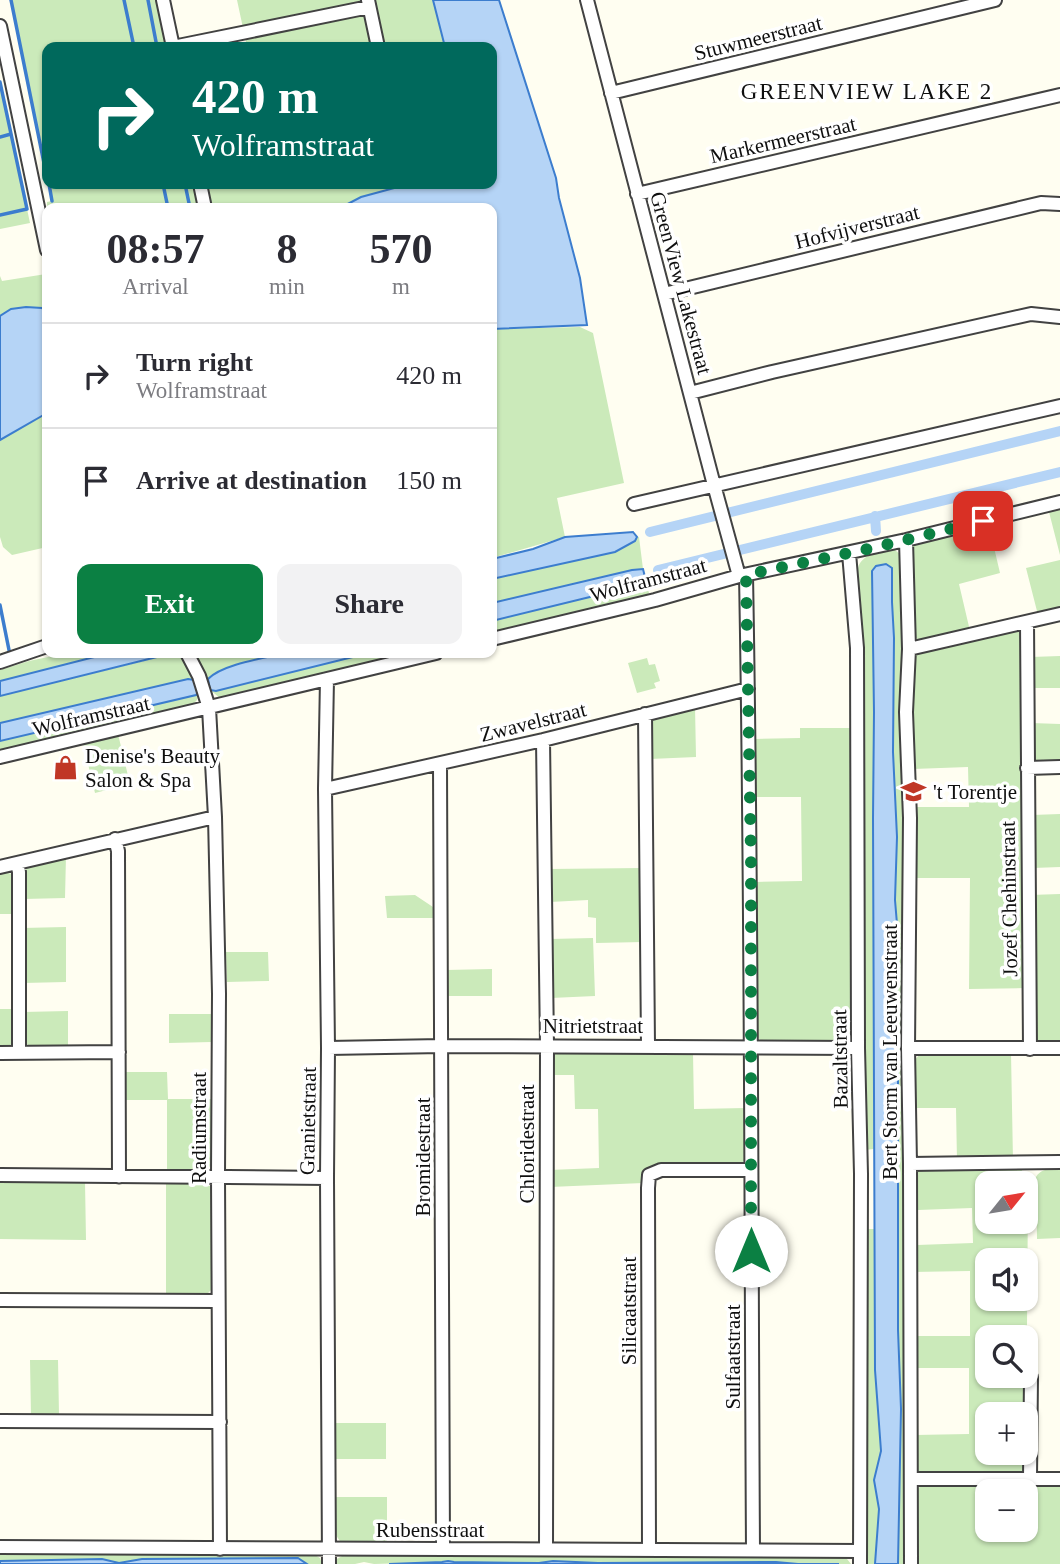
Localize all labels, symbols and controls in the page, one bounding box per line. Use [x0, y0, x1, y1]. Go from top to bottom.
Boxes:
street label: Stuwmeerstraat [692, 11, 824, 65]
text: 420 m [192, 69, 319, 124]
icon: right [77, 70, 168, 161]
district label: GREENVIEW LAKE 2 [741, 79, 993, 104]
street label: Markermeerstraat [708, 111, 859, 168]
text: Wolframstraat [192, 127, 374, 163]
street label: GreenView Lakestraat [645, 189, 717, 377]
street label: Hofvijverstraat [792, 200, 922, 254]
text: 08:57 [107, 226, 205, 272]
text: 8 [276, 226, 297, 272]
text: 570 [369, 226, 432, 272]
text: Arrival [122, 274, 189, 299]
text: min [269, 274, 305, 299]
text: m [392, 274, 410, 299]
text: Turn right [136, 348, 253, 377]
icon: right [77, 357, 115, 395]
text: 420 m [396, 361, 462, 390]
text: Wolframstraat [136, 378, 267, 403]
icon: arrive [77, 462, 115, 500]
text: Arrive at destination [136, 466, 367, 495]
text: 150 m [396, 466, 462, 495]
pin [953, 491, 1013, 551]
icon: arrive [964, 502, 1002, 540]
street label: Wolframstraat [587, 553, 709, 607]
button: Exit [77, 564, 263, 644]
button: Share [277, 564, 462, 644]
street label: Wolframstraat [30, 691, 152, 741]
street label: Zwavelstraat [477, 697, 589, 747]
place label: Denise's Beauty Salon & Spa [85, 744, 221, 792]
shop icon: Denise's Beauty Salon & Spa [51, 754, 79, 782]
school or university icon: 't Torentje [899, 778, 927, 806]
place label: 't Torentje [933, 780, 1017, 804]
street label: Jozef Chehinstraat [996, 821, 1022, 977]
street label: Bert Storm van Leeuwenstraat [878, 924, 902, 1180]
street label: Bazaltstraat [827, 1009, 853, 1109]
street label: Nitrietstraat [543, 1014, 643, 1038]
street label: Granietstraat [295, 1066, 321, 1175]
street label: Radiumstraat [187, 1072, 211, 1184]
street label: Chloridestraat [515, 1084, 539, 1203]
street label: Bromidestraat [411, 1097, 435, 1216]
north arrow [975, 1171, 1038, 1234]
map controls [975, 1171, 1038, 1542]
position arrow [714, 1214, 788, 1288]
button: sound [975, 1248, 1038, 1311]
street label: Silicaatstraat [617, 1257, 641, 1365]
street label: Sulfaatstraat [721, 1304, 745, 1409]
button: search [975, 1325, 1038, 1388]
button: + [975, 1402, 1038, 1465]
button: − [975, 1479, 1038, 1542]
street label: Rubensstraat [376, 1518, 484, 1542]

